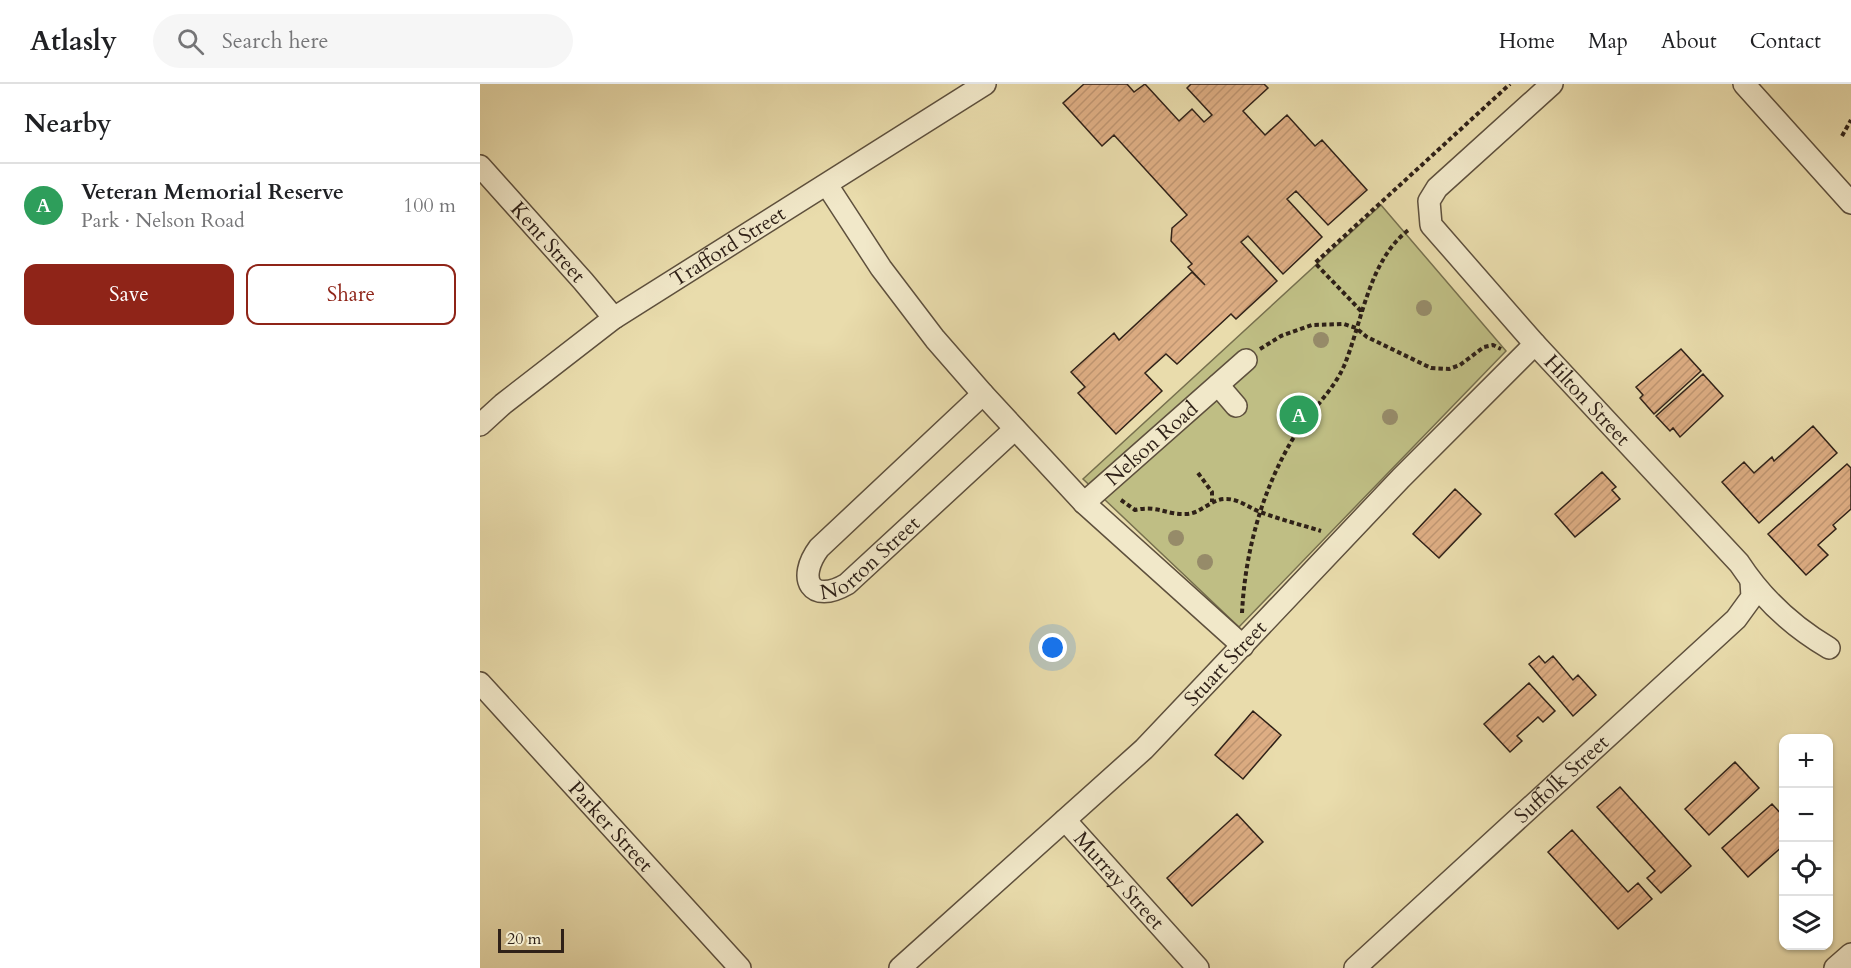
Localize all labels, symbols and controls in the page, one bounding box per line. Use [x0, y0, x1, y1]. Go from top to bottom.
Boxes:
search box [153, 14, 573, 68]
text: Atlasly [30, 22, 117, 60]
icon: search [174, 25, 207, 58]
text: Search here [222, 26, 328, 56]
text: Home [1499, 27, 1555, 56]
text: Map [1588, 27, 1628, 56]
text: About [1661, 27, 1717, 56]
text: Contact [1750, 27, 1821, 56]
text: Nearby [24, 106, 112, 141]
text: Veteran Memorial Reserve [81, 177, 344, 207]
text: A [36, 192, 51, 219]
text: 100 m [403, 192, 456, 219]
street label: Kent Street [504, 195, 592, 289]
street label: Trafford Street [664, 199, 791, 294]
text: Park · Nelson Road [81, 207, 245, 234]
button: Save [24, 264, 234, 325]
button: Share [246, 264, 456, 325]
street label: Hilton Street [1537, 348, 1637, 452]
pin: A [1280, 392, 1318, 438]
street label: Nelson Road [1099, 395, 1204, 492]
street label: Norton Street [818, 509, 927, 607]
street label: Stuart Street [1178, 614, 1273, 713]
your location [1038, 633, 1067, 662]
street label: Suffolk Street [1508, 728, 1615, 830]
map controls [1779, 734, 1833, 950]
button: + [1779, 734, 1833, 788]
street label: Parker Street [562, 774, 660, 878]
button: − [1779, 788, 1833, 842]
street label: Murray Street [1067, 825, 1171, 936]
button: locate [1779, 842, 1833, 896]
button: layers [1779, 896, 1833, 950]
scale bar [498, 926, 564, 954]
text: 20 m [507, 928, 541, 950]

